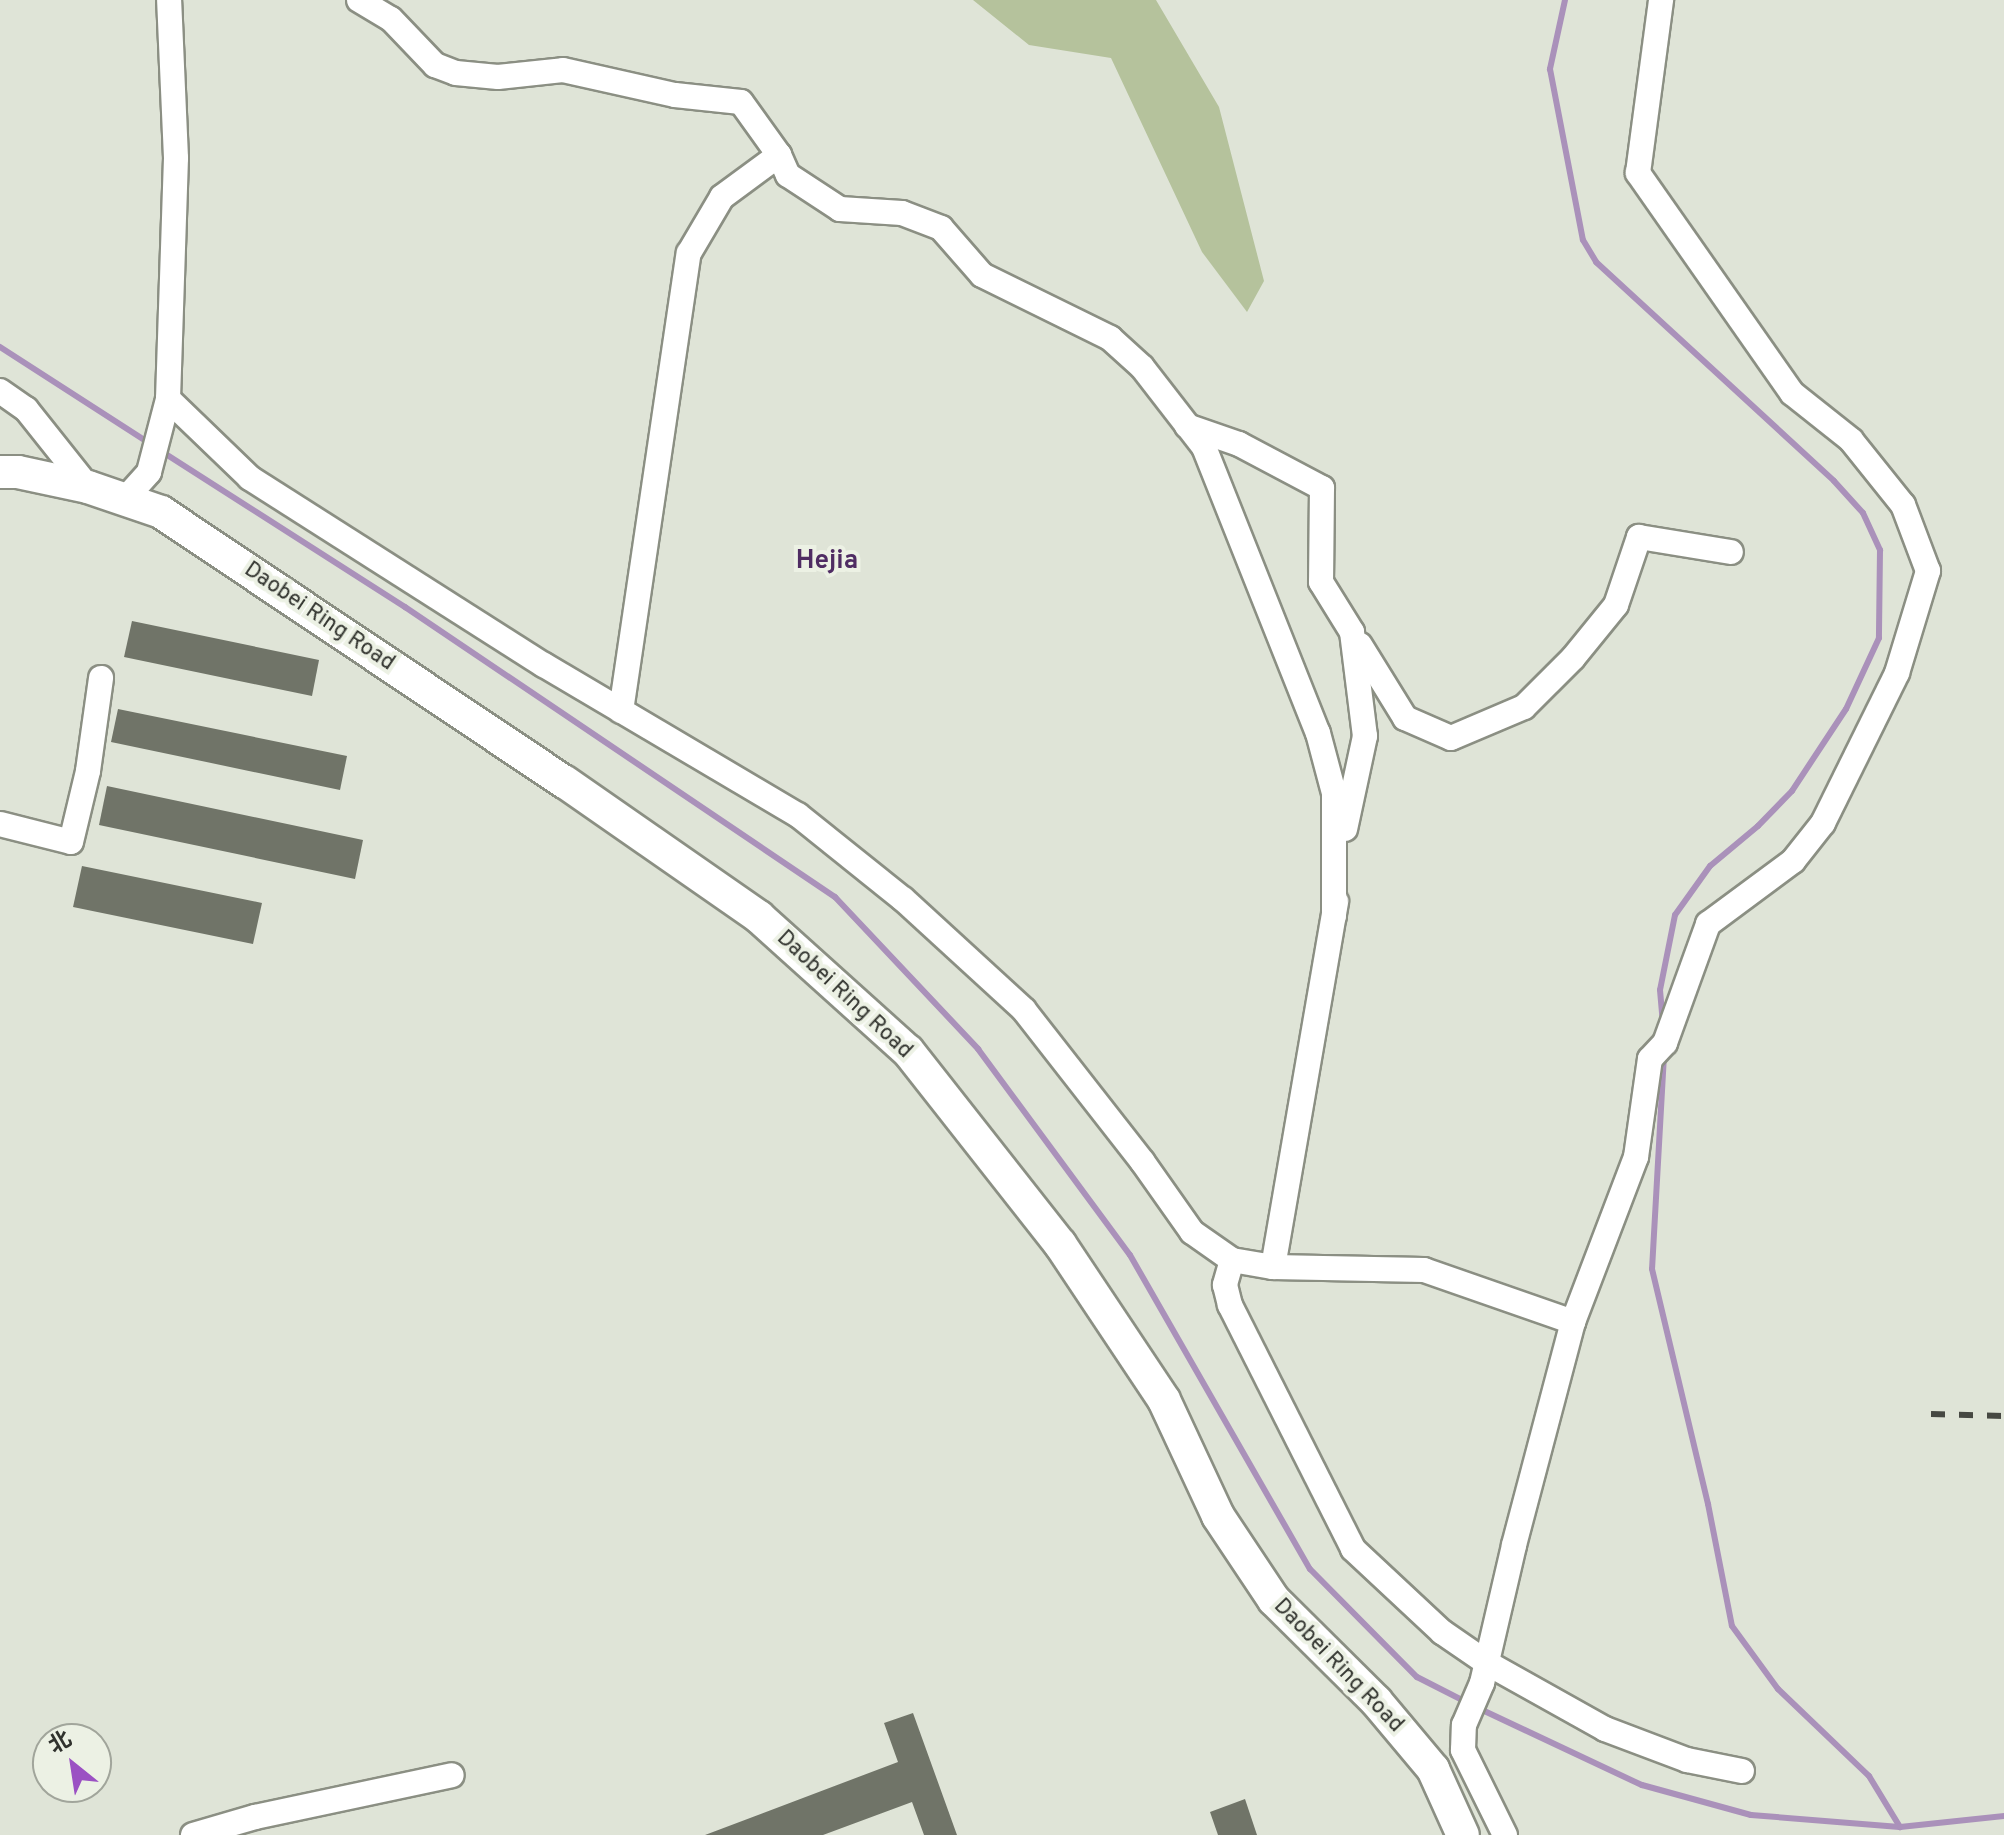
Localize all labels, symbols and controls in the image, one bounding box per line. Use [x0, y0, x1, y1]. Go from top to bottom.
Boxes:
district label: Hejia [796, 546, 858, 578]
street label: Daobei Ring Road [239, 557, 399, 677]
street label: Daobei Ring Road [771, 925, 917, 1065]
street label: Daobei Ring Road [1268, 1594, 1408, 1738]
north arrow [32, 1723, 112, 1803]
text: 北 [44, 1726, 77, 1761]

